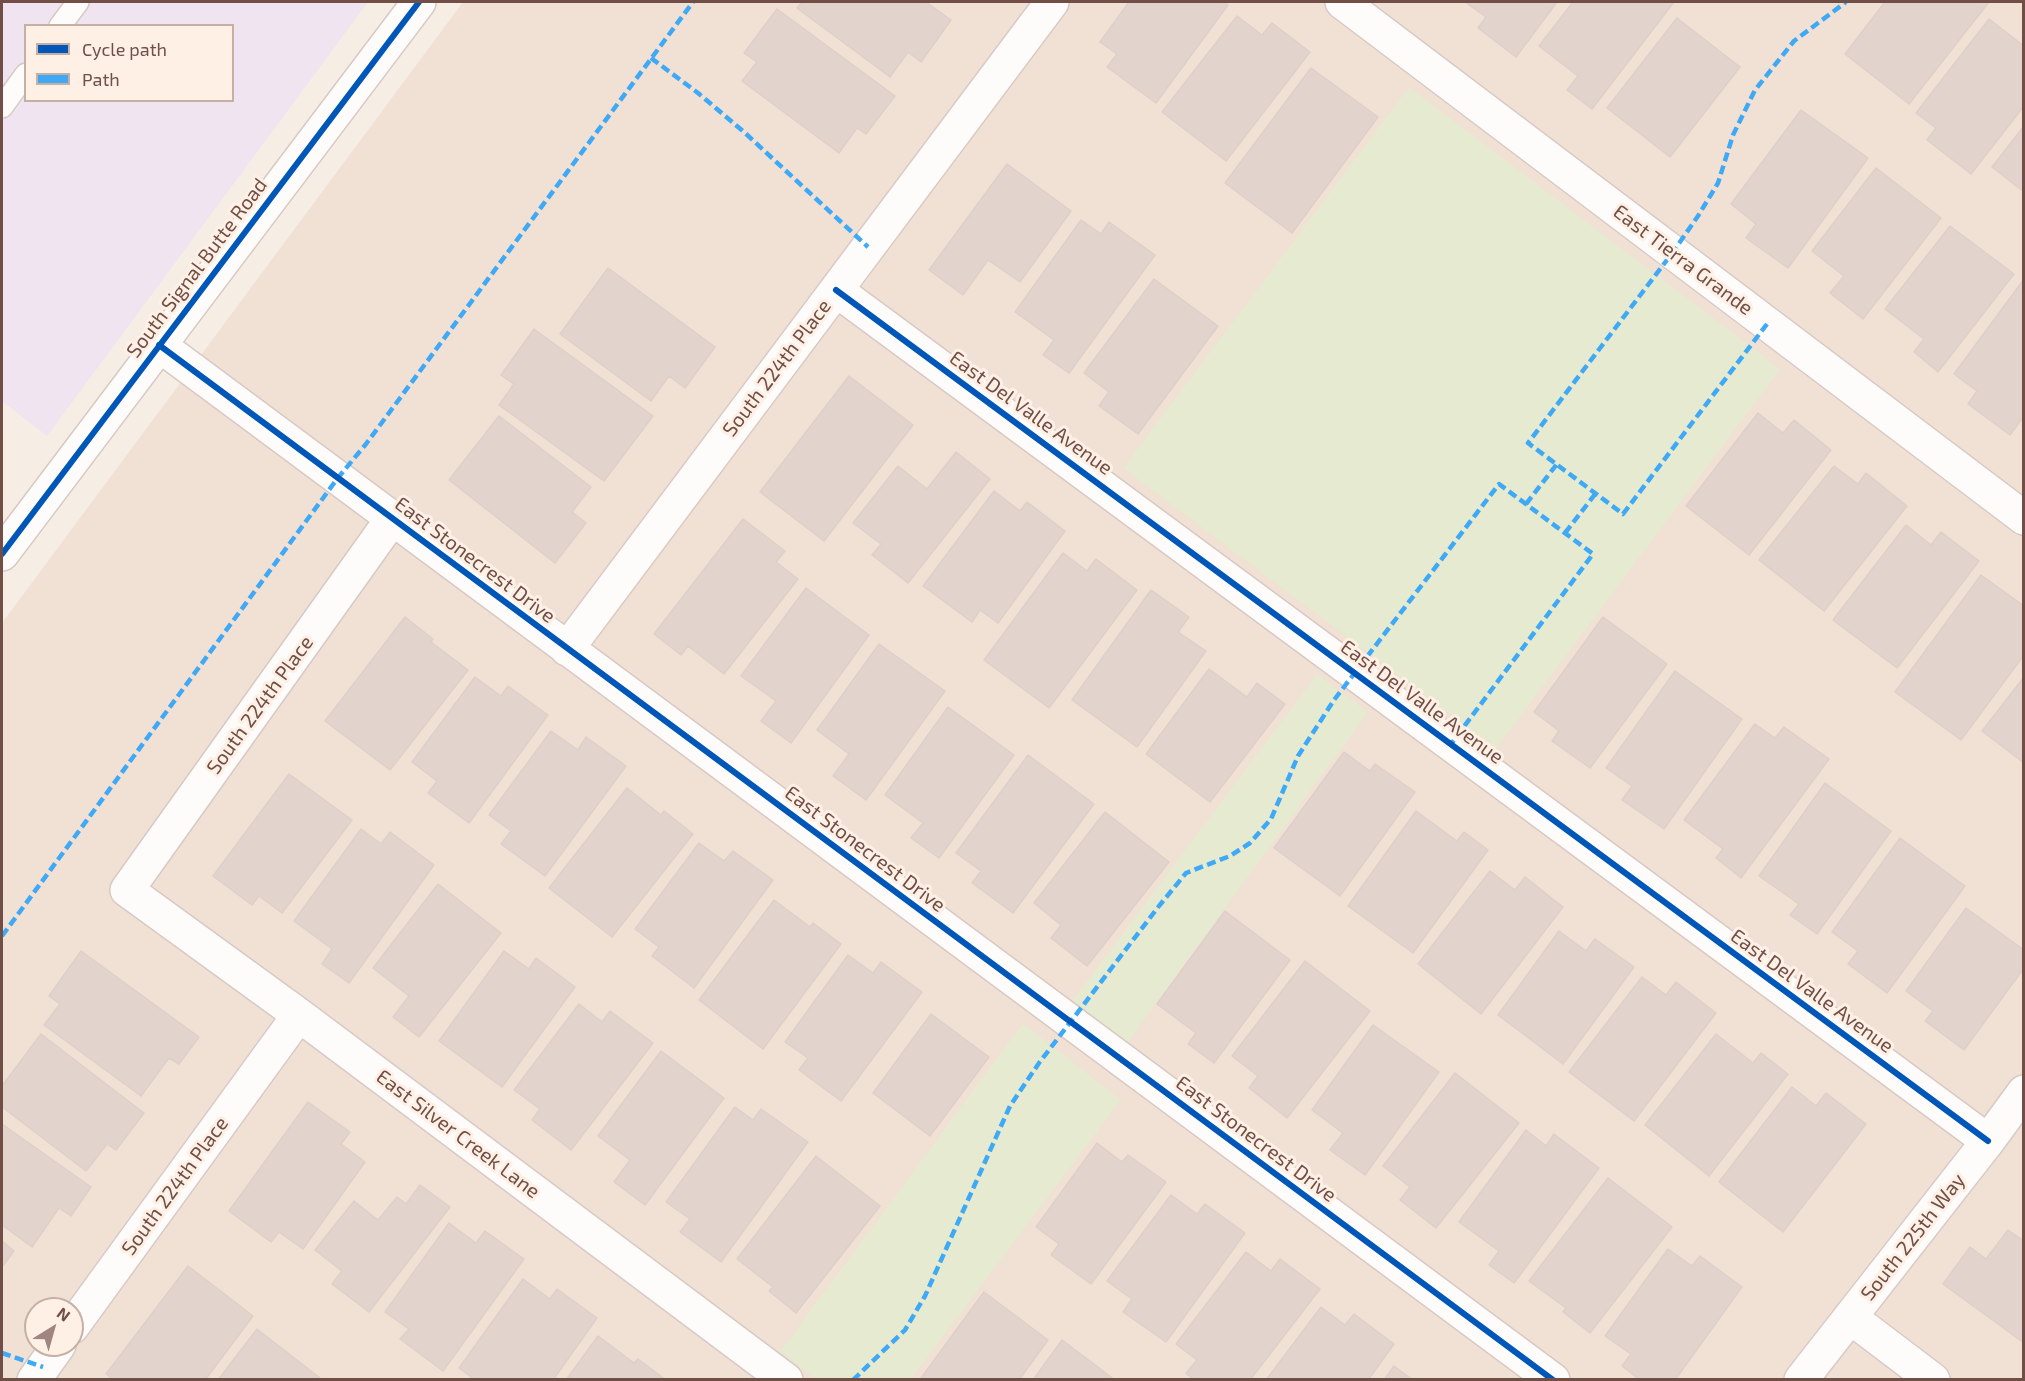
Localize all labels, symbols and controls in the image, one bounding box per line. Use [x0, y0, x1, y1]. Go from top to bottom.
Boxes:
legend [24, 24, 234, 102]
text: Cycle path [82, 38, 167, 60]
text: Path [82, 68, 120, 90]
street label: South Signal Butte Road [122, 174, 272, 362]
street label: East Tierra Grande [1608, 200, 1758, 320]
street label: South 224th Place [718, 295, 836, 441]
street label: East Del Valle Avenue [945, 346, 1117, 480]
street label: East Stonecrest Drive [390, 492, 560, 628]
street label: South 224th Place [202, 631, 318, 779]
street label: East Del Valle Avenue [1336, 635, 1508, 769]
street label: East Stonecrest Drive [780, 781, 950, 917]
street label: East Del Valle Avenue [1726, 924, 1898, 1058]
street label: East Silver Creek Lane [371, 1065, 545, 1203]
street label: East Stonecrest Drive [1171, 1071, 1341, 1207]
street label: South 224th Place [117, 1112, 233, 1260]
street label: South 225th Way [1856, 1169, 1970, 1305]
north arrow [24, 1297, 84, 1357]
text: N [54, 1303, 74, 1325]

